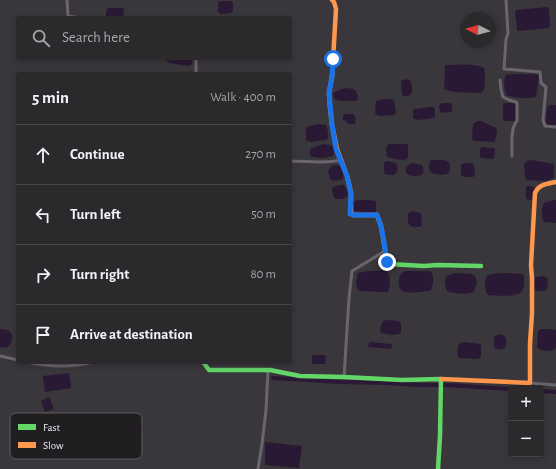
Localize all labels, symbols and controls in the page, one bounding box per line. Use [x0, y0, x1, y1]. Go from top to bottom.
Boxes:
north arrow [460, 12, 496, 48]
search box [16, 16, 292, 60]
icon: search [30, 27, 52, 49]
text: Search here [62, 30, 130, 45]
route start [324, 50, 342, 68]
text: 5 min [32, 89, 69, 106]
text: Walk · 400 m [210, 91, 276, 104]
icon: ahead [32, 144, 54, 166]
text: Continue [70, 147, 125, 162]
text: 270 m [245, 148, 276, 161]
icon: left [32, 204, 54, 226]
text: Turn left [70, 207, 121, 222]
text: 50 m [251, 208, 276, 221]
route end [378, 253, 396, 271]
icon: right [32, 264, 54, 286]
text: Turn right [70, 267, 129, 282]
text: 80 m [250, 268, 276, 281]
icon: arrive [32, 324, 54, 346]
text: Arrive at destination [70, 327, 193, 342]
map controls [508, 385, 544, 457]
button: + [508, 385, 544, 421]
legend [10, 413, 142, 459]
button: − [508, 421, 544, 457]
text: Fast [43, 422, 61, 433]
text: Slow [43, 440, 64, 451]

